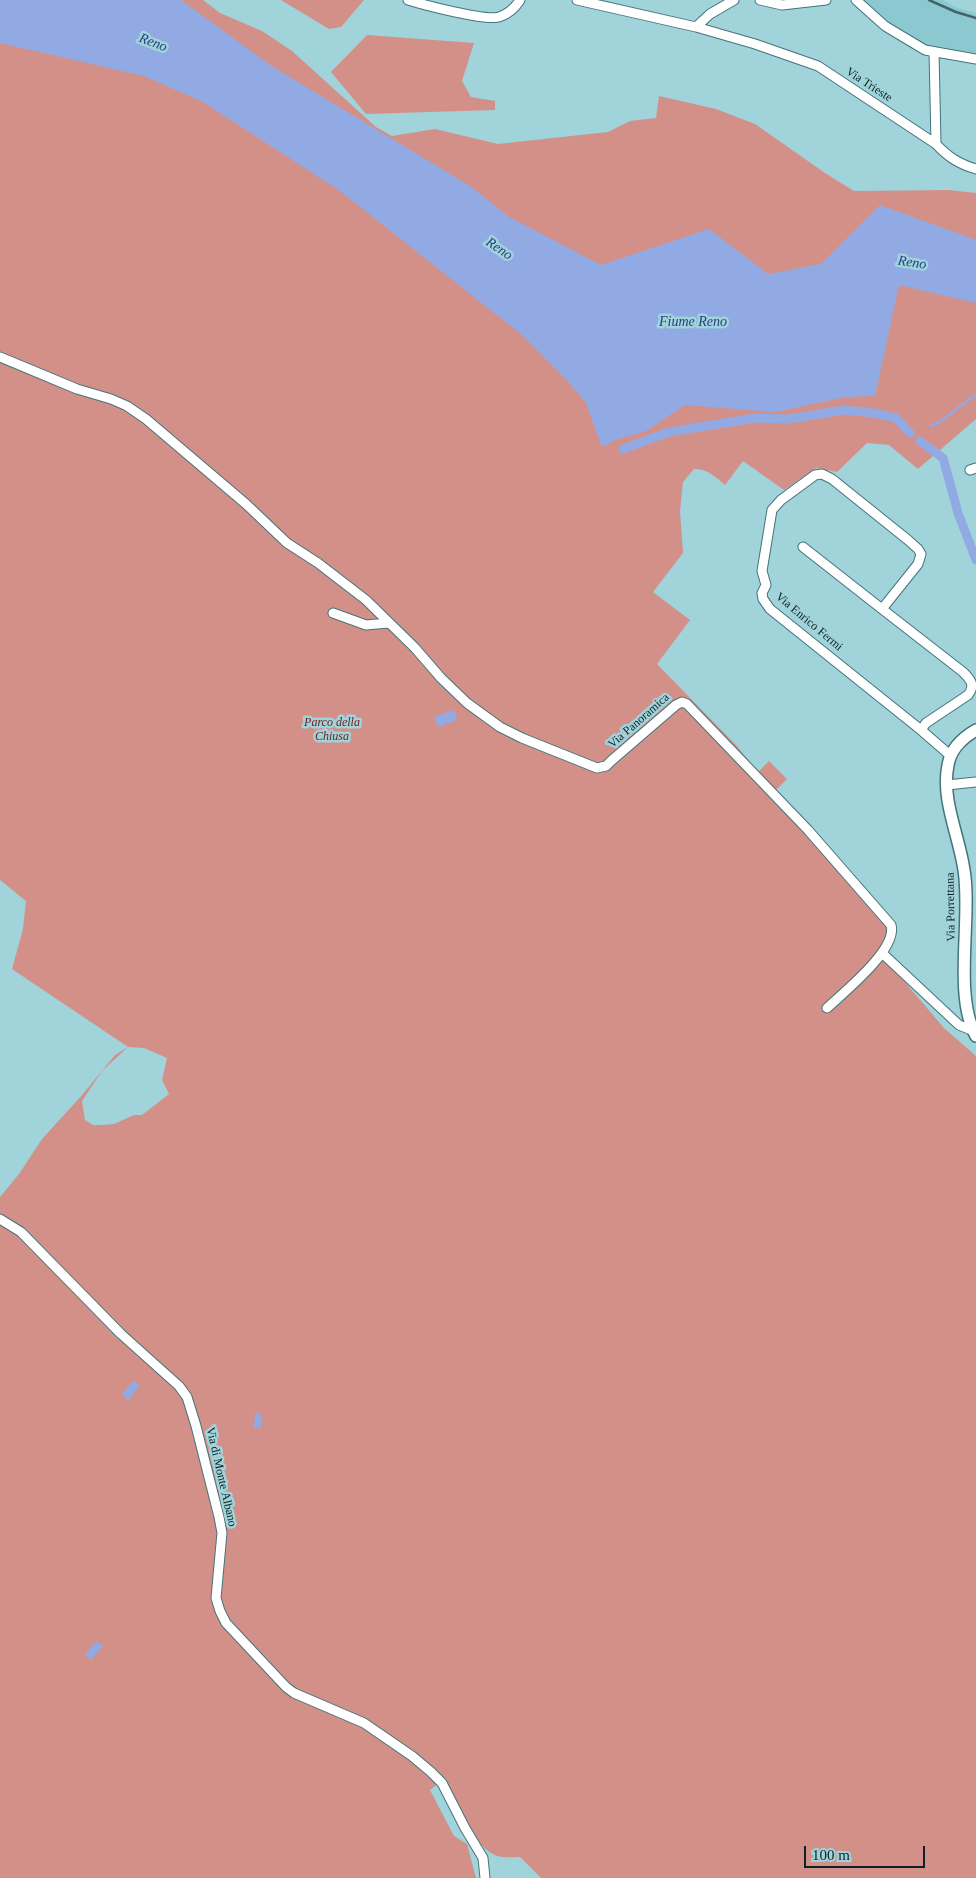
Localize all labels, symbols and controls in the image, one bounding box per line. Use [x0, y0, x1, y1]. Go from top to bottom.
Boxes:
water label: Reno [137, 30, 169, 56]
street label: Via Trieste [843, 65, 895, 105]
water label: Reno [482, 234, 516, 264]
water label: Reno [896, 252, 928, 274]
water label: Fiume Reno [659, 314, 727, 330]
street label: Via Enrico Fermi [772, 590, 846, 654]
street label: Via Panoramica [606, 691, 672, 751]
park label: Parco della Chiusa [304, 716, 360, 744]
street label: Via Porrettana [943, 872, 959, 942]
street label: Via di Monte Albano [203, 1426, 239, 1528]
scale bar [806, 1836, 927, 1868]
text: 100 m [812, 1847, 850, 1863]

